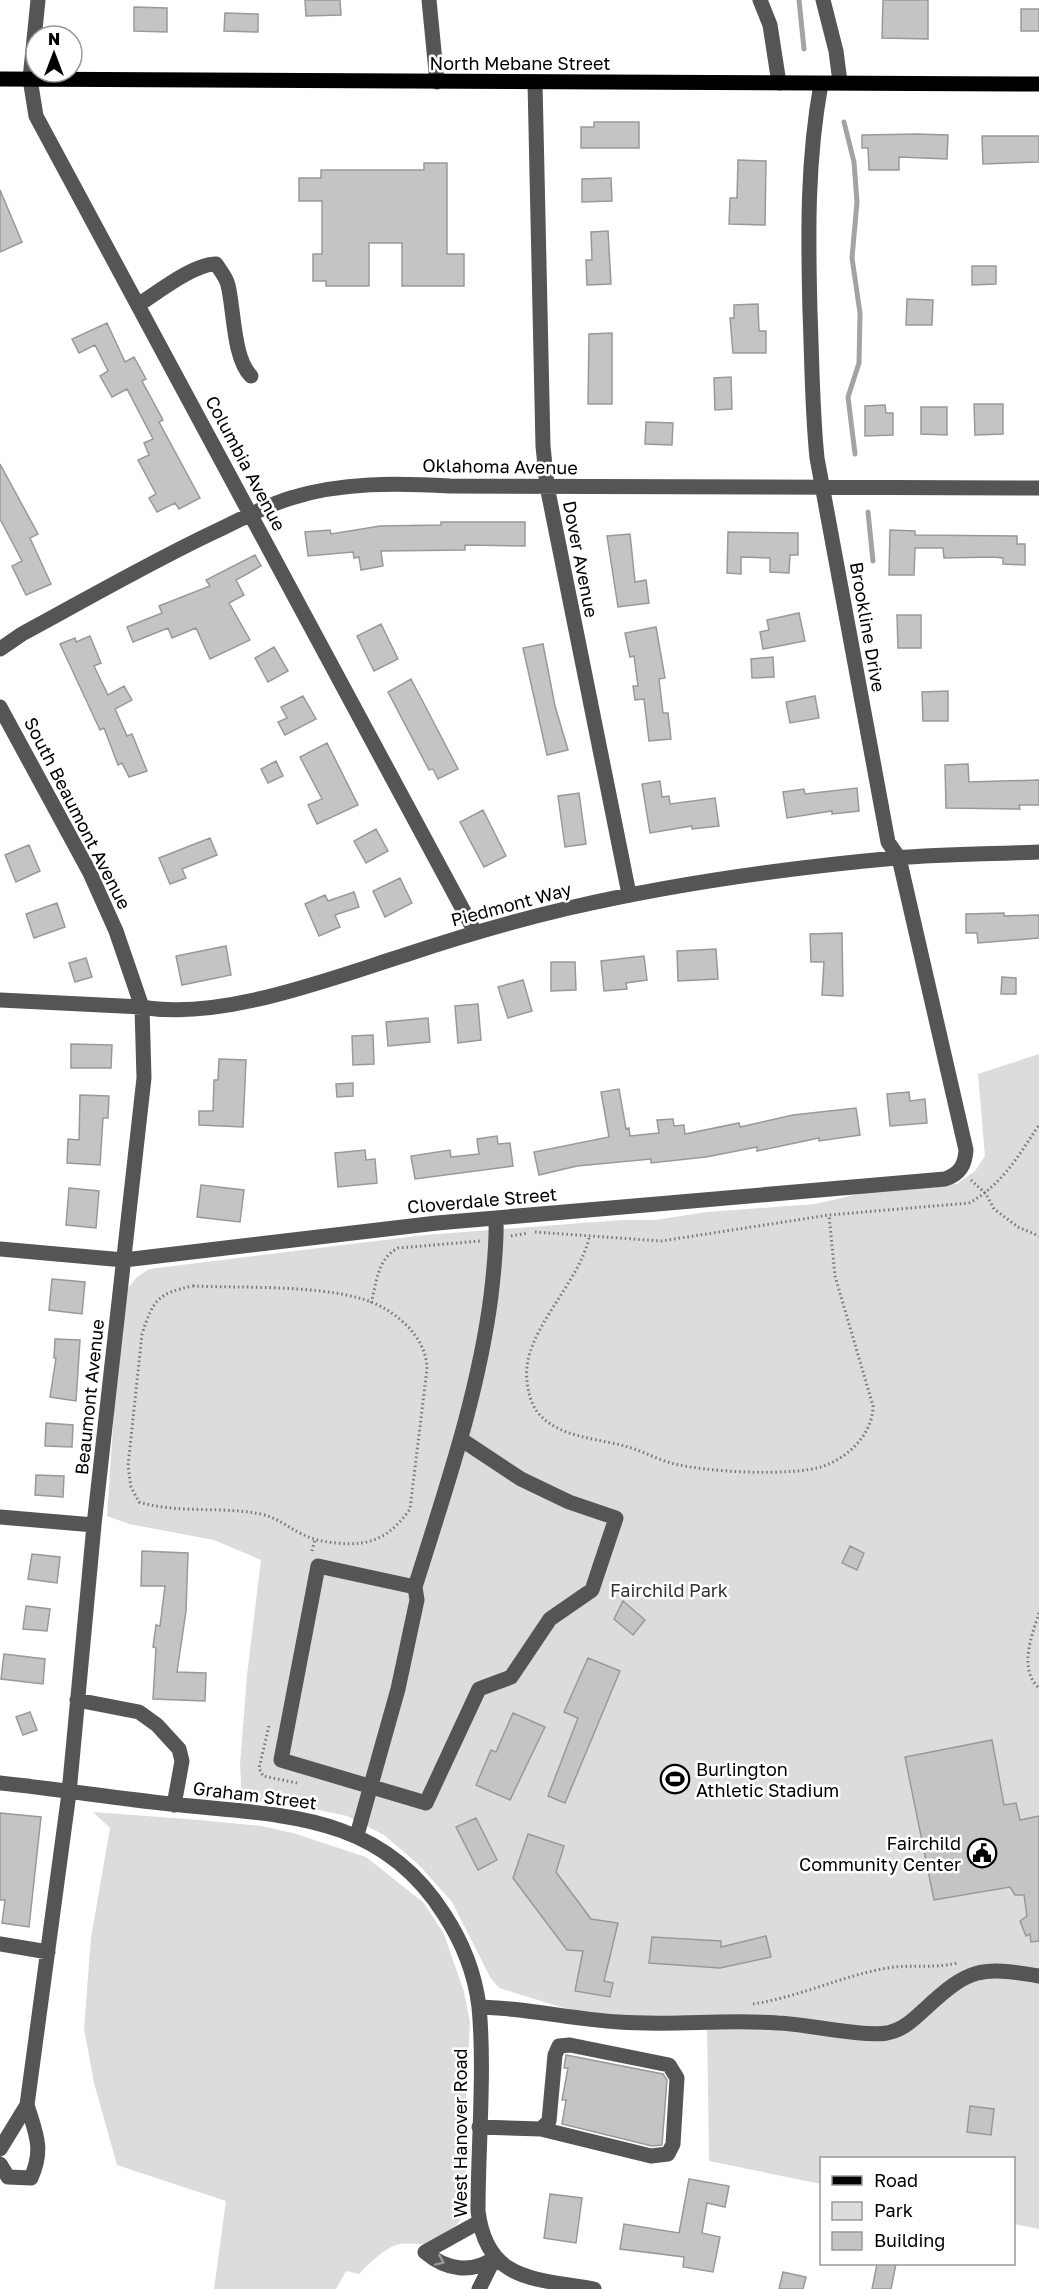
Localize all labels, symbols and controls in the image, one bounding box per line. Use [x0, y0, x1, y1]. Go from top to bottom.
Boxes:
north arrow [24, 24, 84, 84]
text: N [48, 29, 60, 49]
street label: North Mebane Street [429, 52, 611, 74]
street label: Columbia Avenue [201, 392, 291, 534]
street label: Oklahoma Avenue [422, 454, 578, 478]
street label: Dover Avenue [559, 499, 603, 619]
street label: Brookline Drive [846, 560, 890, 694]
street label: South Beaumont Avenue [20, 713, 136, 913]
street label: Piedmont Way [448, 877, 574, 931]
street label: Cloverdale Street [406, 1182, 558, 1218]
street label: Beaumont Avenue [70, 1318, 108, 1476]
park label: Fairchild Park [610, 1579, 728, 1601]
place label: Burlington Athletic Stadium [696, 1758, 839, 1801]
sports icon: Burlington Athletic Stadium [659, 1763, 691, 1795]
street label: Graham Street [192, 1776, 318, 1814]
place label: Fairchild Community Center [799, 1832, 961, 1875]
public building icon: Fairchild Community Center [966, 1837, 998, 1869]
street label: West Hanover Road [449, 2048, 471, 2218]
legend [820, 2157, 1015, 2265]
text: Road [874, 2169, 918, 2191]
text: Park [874, 2199, 913, 2221]
text: Building [874, 2229, 945, 2251]
one-way arrow [434, 2254, 445, 2266]

